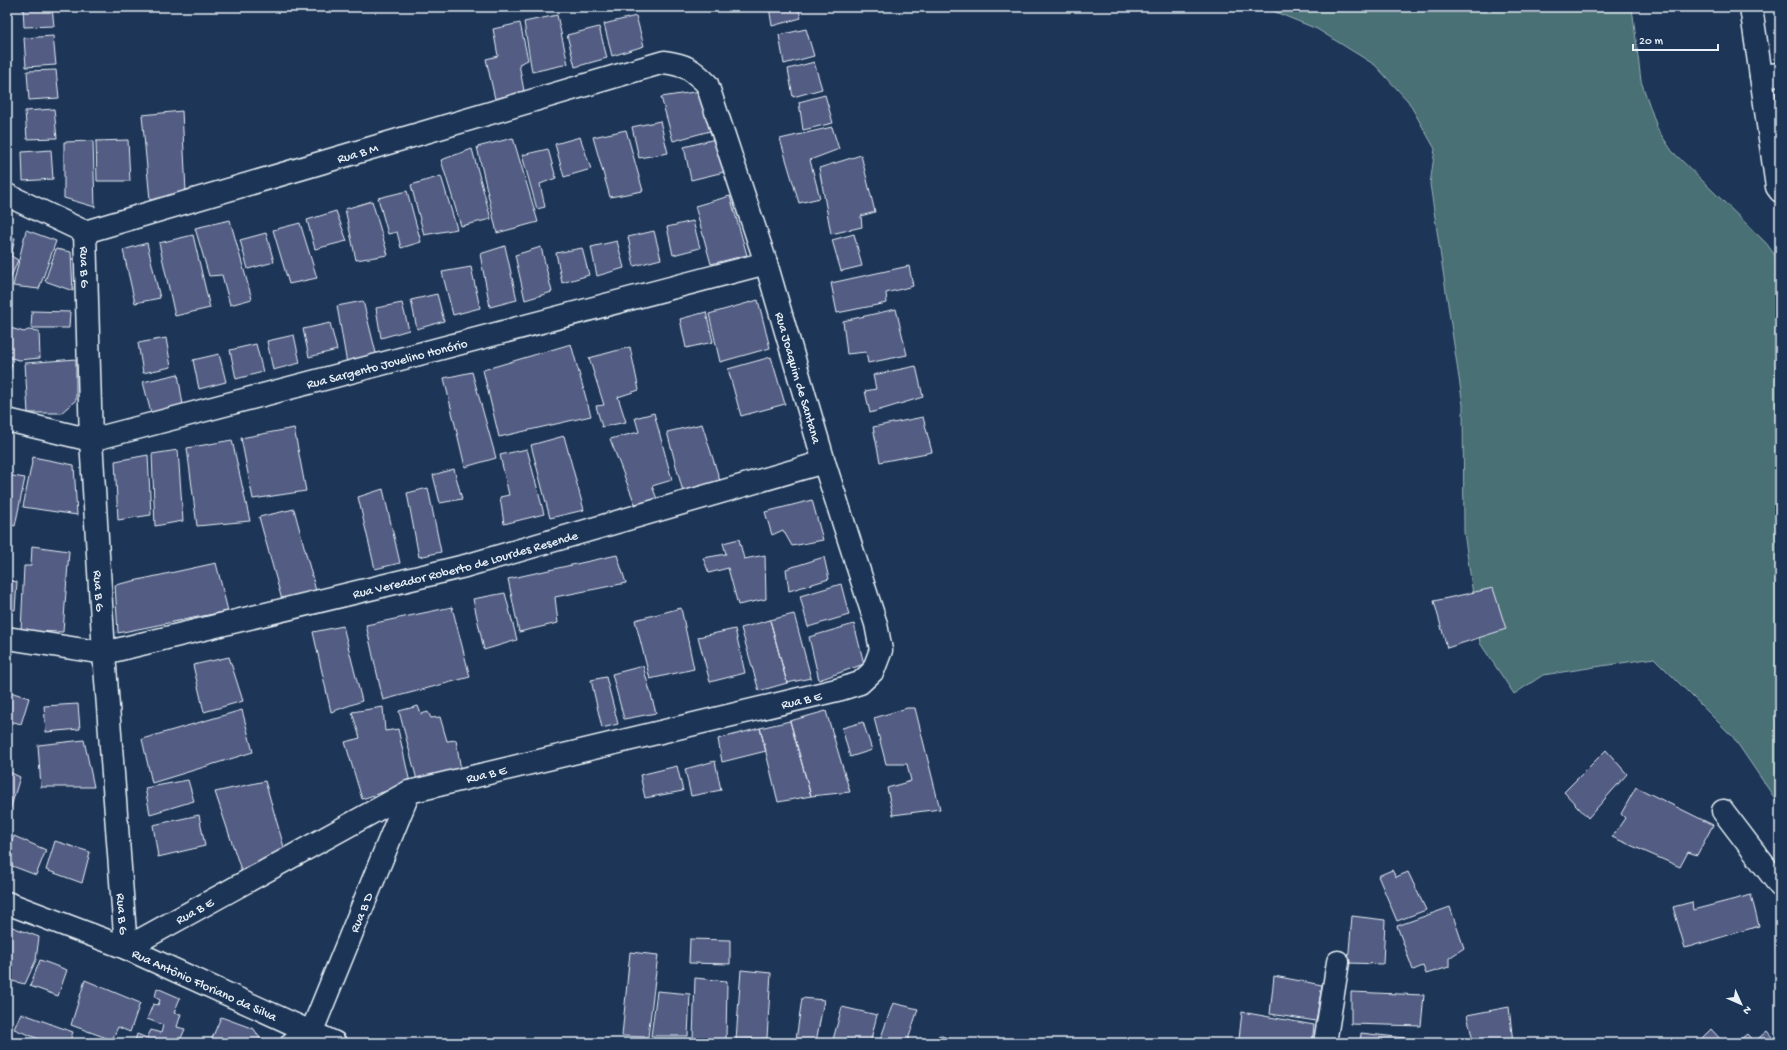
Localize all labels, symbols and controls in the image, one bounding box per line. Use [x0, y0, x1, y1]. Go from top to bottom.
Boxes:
scale bar [1633, 26, 1718, 52]
text: 20 m [1639, 35, 1664, 49]
street label: Rua B M [336, 141, 381, 168]
street label: Rua B G [75, 246, 92, 289]
street label: Rua Joaquim de Santana [771, 311, 823, 446]
street label: Rua Sargento Jovelino Honório [305, 337, 470, 393]
street label: Rua Vereador Roberto de Lourdes Resende [351, 529, 580, 603]
street label: Rua B G [89, 570, 106, 613]
street label: Rua B E [780, 689, 824, 713]
street label: Rua B E [465, 763, 509, 787]
street label: Rua B D [348, 891, 377, 935]
street label: Rua B G [112, 893, 130, 936]
street label: Rua B E [174, 895, 218, 929]
street label: Rua Antônio Floriano da Silva [129, 947, 280, 1026]
north arrow [1721, 984, 1761, 1024]
text: N [1740, 1003, 1753, 1016]

